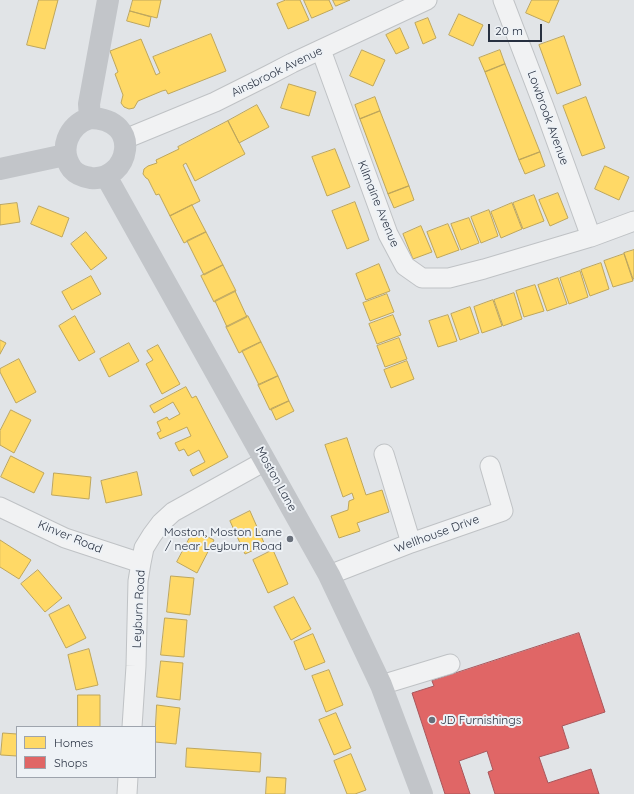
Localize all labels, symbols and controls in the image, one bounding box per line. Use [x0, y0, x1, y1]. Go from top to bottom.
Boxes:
scale bar [490, 16, 544, 42]
text: 20 m [495, 23, 523, 38]
street label: Ainsbrook Avenue [229, 44, 325, 100]
street label: Lowbrook Avenue [524, 69, 572, 167]
street label: Kilmaine Avenue [354, 159, 402, 249]
street label: Moston Lane [252, 444, 300, 514]
street label: Wellhouse Drive [393, 512, 481, 556]
street label: Kinver Road [36, 518, 104, 556]
place label: Moston, Moston Lane / near Leyburn Road [164, 525, 282, 553]
marker: Moston, Moston Lane / near Leyburn Road [285, 534, 295, 544]
street label: Leyburn Road [130, 569, 148, 649]
place label: JD Furnishings [440, 713, 521, 727]
marker: JD Furnishings [427, 715, 437, 725]
legend [16, 726, 156, 778]
text: Homes [54, 735, 93, 750]
text: Shops [54, 755, 88, 770]

